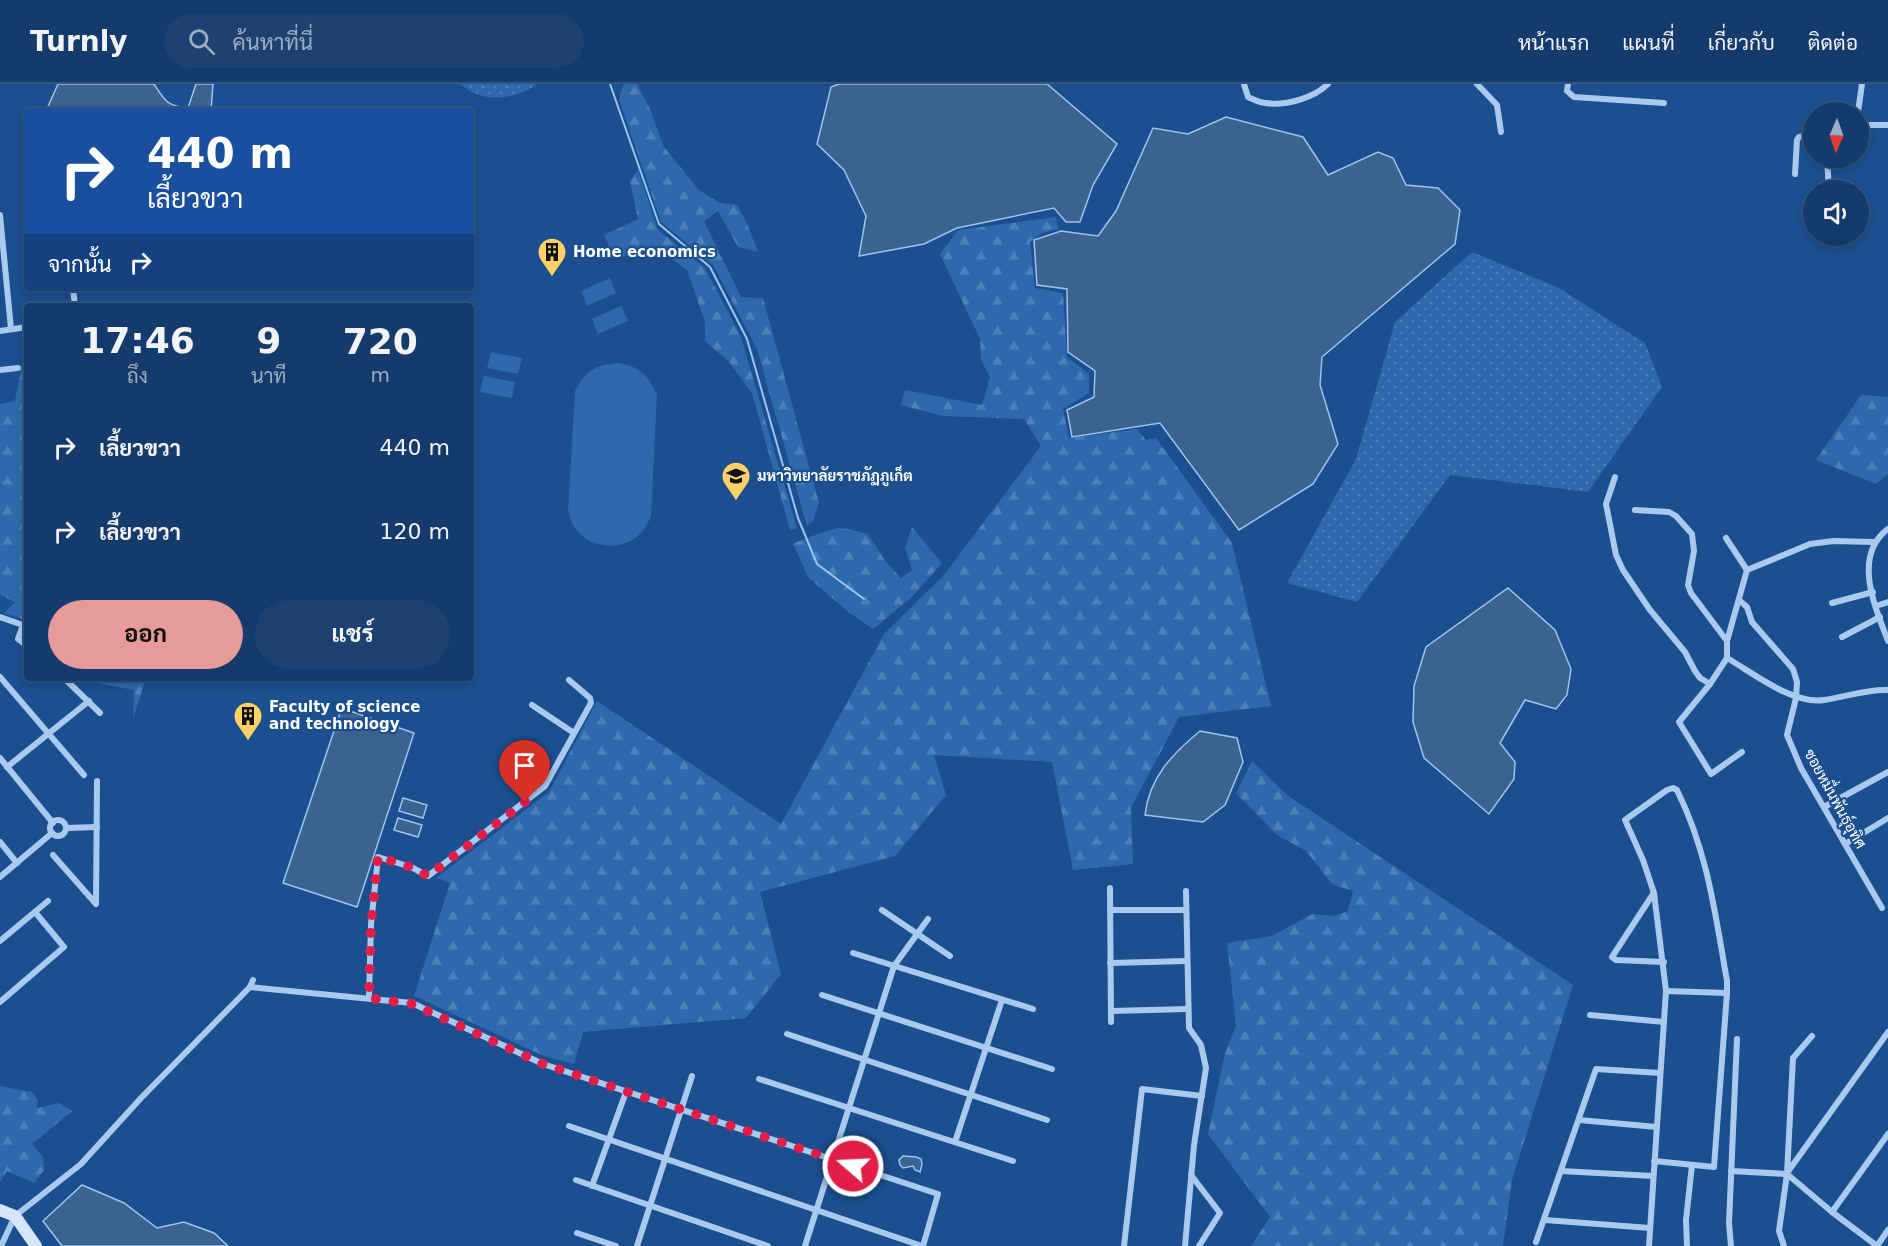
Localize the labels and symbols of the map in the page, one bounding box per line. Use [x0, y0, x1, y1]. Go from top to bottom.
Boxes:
north arrow [1803, 102, 1869, 168]
building icon: Home economics [536, 236, 568, 278]
place label: Home economics [573, 243, 716, 261]
school or university icon: มหาวิทยาลัยราชภัฏภูเก็ต [720, 460, 752, 502]
place label: มหาวิทยาลัยราชภัฏภูเก็ต [757, 465, 913, 487]
place label: Faculty of science and technology [269, 698, 420, 733]
building icon: Faculty of science and technology [232, 700, 264, 742]
pin [499, 740, 550, 802]
street label: ซอยหมื่นพันธุ์อุทิศ [1798, 743, 1875, 853]
position arrow [821, 1134, 885, 1198]

